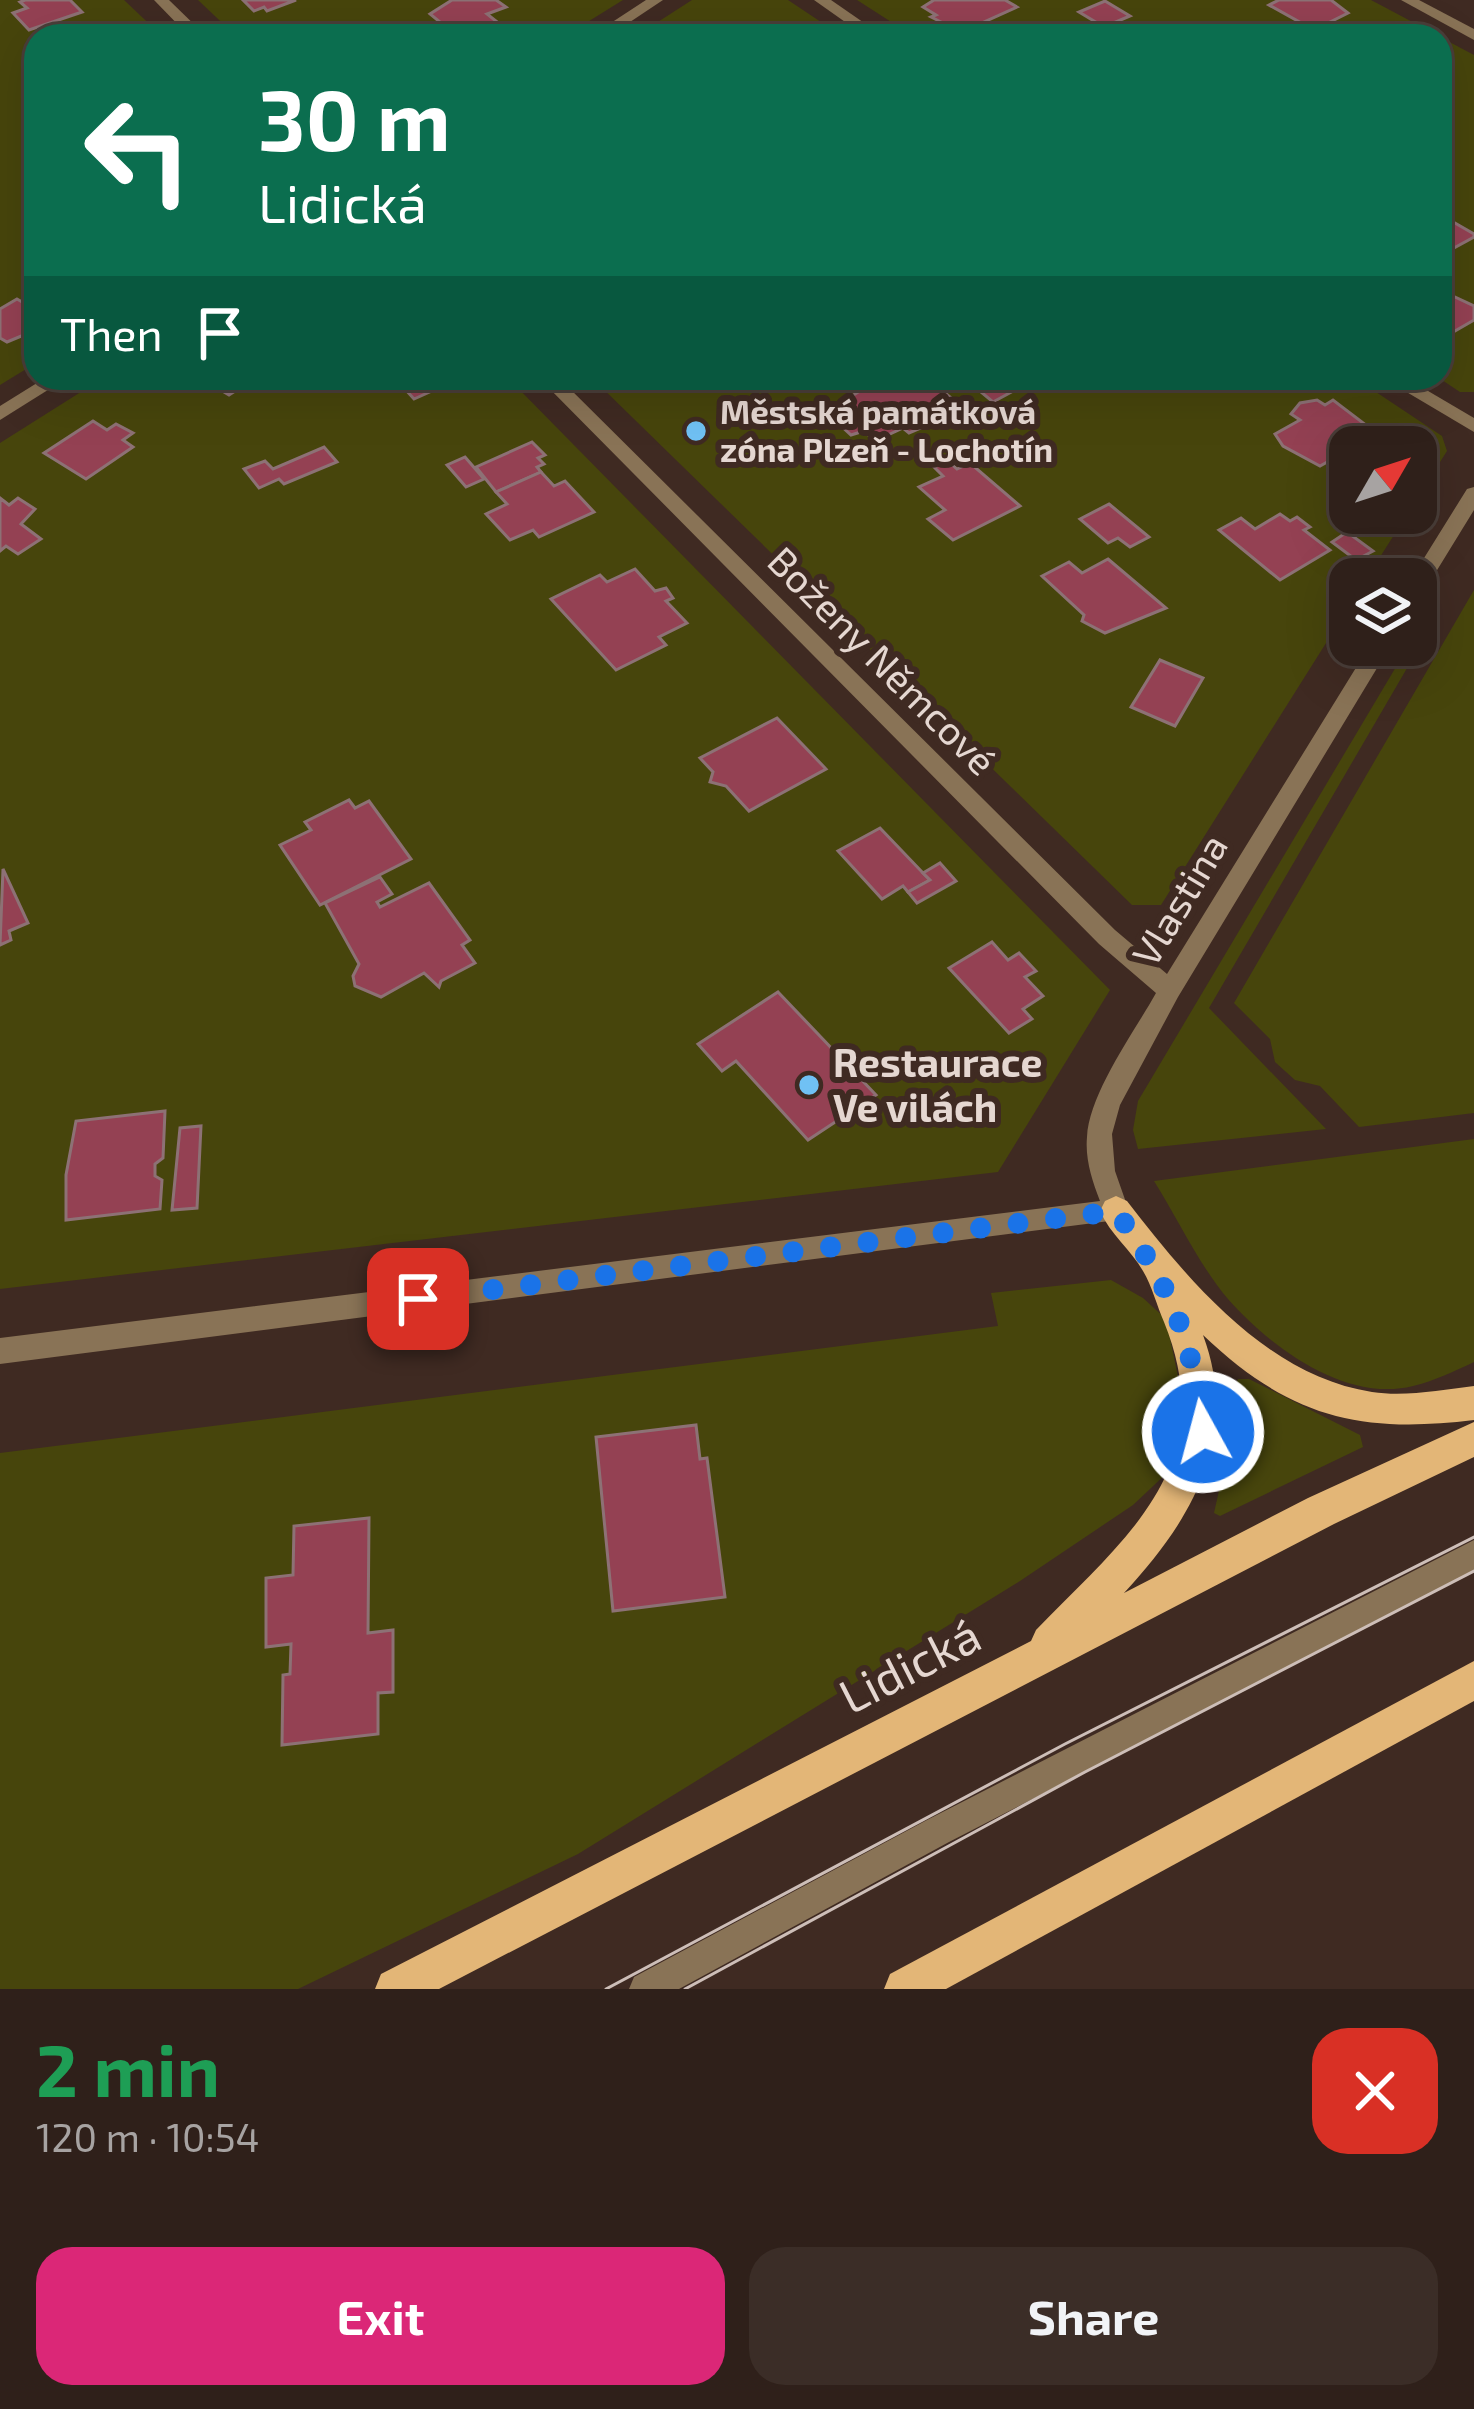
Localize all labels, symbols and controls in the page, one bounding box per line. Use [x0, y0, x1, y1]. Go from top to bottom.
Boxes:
text: 30 m [258, 67, 451, 168]
icon: left [60, 72, 216, 228]
text: Lidická [258, 169, 427, 234]
icon: arrive [187, 300, 253, 366]
text: Then [60, 306, 163, 360]
place label: Městská památková zóna Plzeň - Lochotín [720, 391, 1053, 469]
marker: Městská památková zóna Plzeň - Lochotín [683, 418, 709, 444]
north arrow [1329, 426, 1437, 534]
map controls [1329, 426, 1437, 666]
street label: Boženy Němcové [759, 536, 1007, 784]
button: layers [1329, 558, 1437, 666]
street label: Vlastina [1121, 825, 1236, 974]
place label: Restaurace Ve vilách [833, 1038, 1042, 1130]
marker: Restaurace Ve vilách [796, 1072, 822, 1098]
pin [367, 1248, 469, 1350]
icon: arrive [385, 1266, 451, 1332]
position arrow [1140, 1369, 1266, 1495]
street label: Lidická [829, 1604, 989, 1724]
text: 2 min [36, 2025, 220, 2111]
button: close [1312, 2028, 1438, 2154]
text: 120 m · 10:54 [36, 2113, 260, 2160]
button: Exit [36, 2247, 725, 2385]
button: Share [749, 2247, 1438, 2385]

